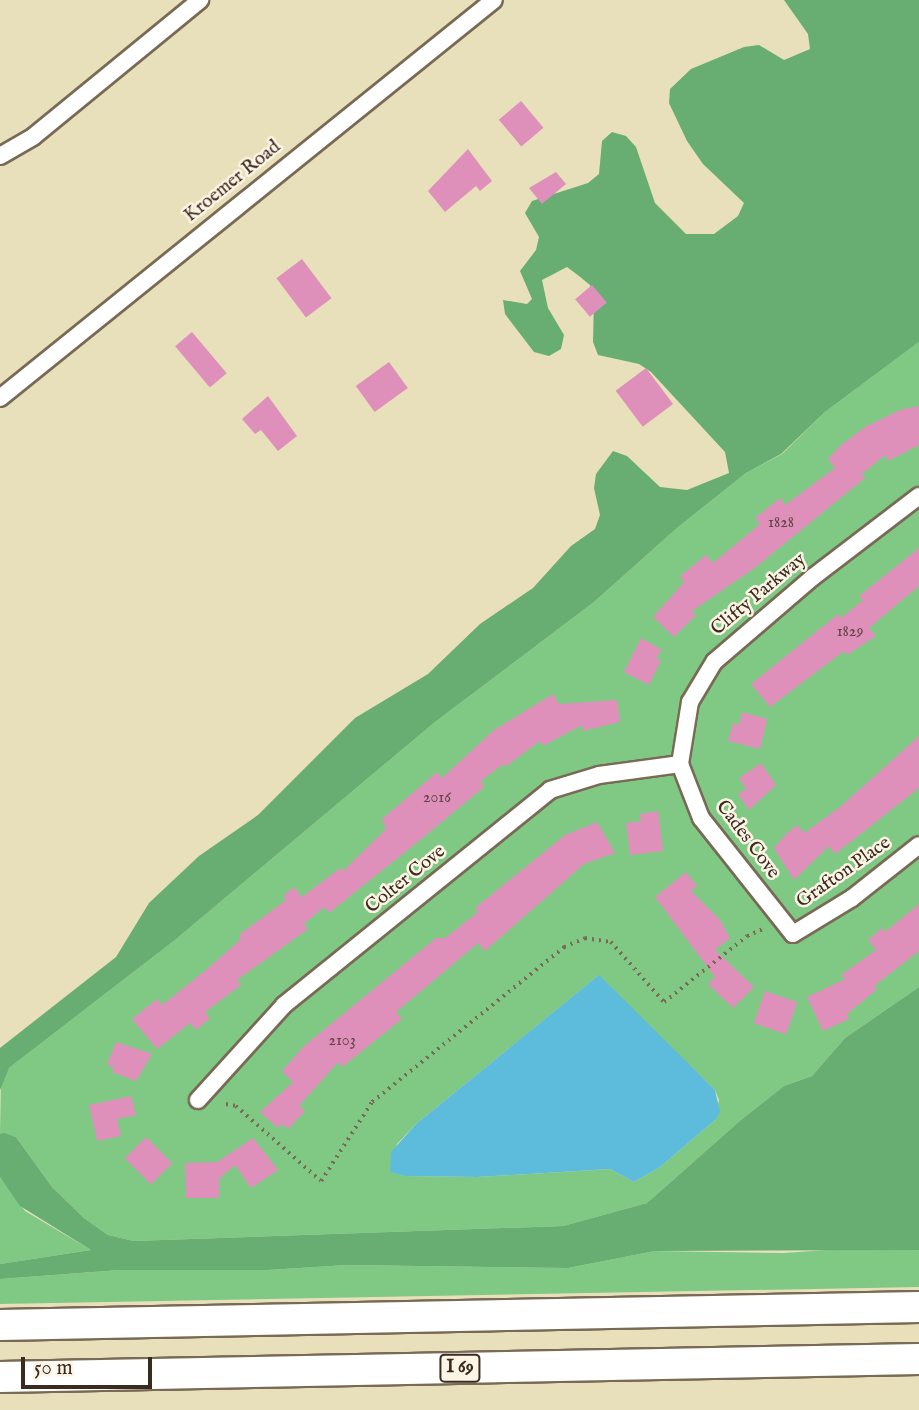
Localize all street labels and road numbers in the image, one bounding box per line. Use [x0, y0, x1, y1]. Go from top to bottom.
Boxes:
street label: Kroemer Road [180, 136, 286, 228]
street label: Clifty Parkway [707, 549, 811, 641]
street label: Cades Cove [710, 796, 784, 884]
street label: Grafton Place [793, 832, 895, 914]
street label: Colter Cove [362, 841, 450, 919]
road number: I 69 [439, 1353, 481, 1382]

